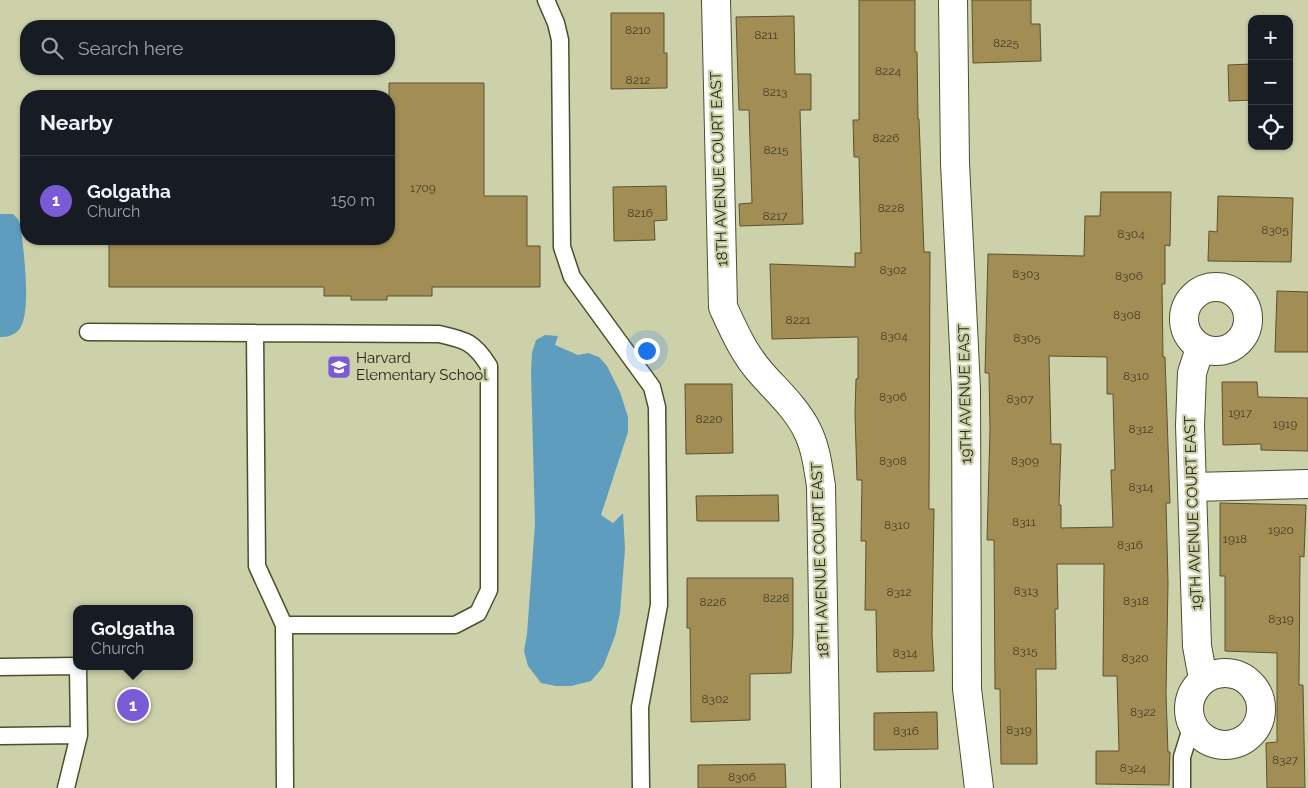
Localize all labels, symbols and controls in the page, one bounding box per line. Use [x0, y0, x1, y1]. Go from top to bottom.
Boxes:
map controls [1248, 15, 1293, 150]
button: + [1248, 15, 1293, 60]
search box [20, 20, 395, 75]
house number: 8210 [625, 23, 651, 37]
house number: 8211 [754, 28, 778, 42]
icon: search [38, 34, 66, 62]
house number: 8225 [993, 36, 1020, 50]
text: Search here [78, 37, 184, 59]
button: − [1248, 60, 1293, 105]
house number: 8224 [875, 64, 902, 78]
street label: 18TH AVENUE COURT EAST [707, 71, 731, 267]
house number: 8212 [626, 73, 650, 87]
house number: 8213 [763, 85, 787, 99]
button: locate [1248, 105, 1293, 150]
text: Nearby [40, 110, 113, 135]
house number: 8226 [873, 131, 899, 145]
house number: 8215 [763, 143, 789, 157]
text: Golgatha [87, 180, 171, 202]
house number: 1709 [410, 181, 436, 195]
text: 1 [52, 191, 60, 210]
text: 150 m [331, 191, 375, 210]
house number: 8228 [878, 201, 904, 215]
text: Church [87, 202, 140, 221]
house number: 8216 [627, 206, 653, 220]
house number: 8217 [763, 209, 788, 223]
house number: 8305 [1261, 223, 1289, 237]
house number: 8304 [1117, 227, 1145, 241]
house number: 8302 [879, 263, 907, 277]
house number: 8303 [1012, 267, 1040, 281]
house number: 8306 [1115, 269, 1143, 283]
house number: 8308 [1113, 308, 1141, 322]
house number: 8221 [786, 313, 810, 327]
street label: 19TH AVENUE EAST [955, 324, 975, 464]
house number: 8304 [880, 329, 908, 343]
house number: 8305 [1013, 331, 1041, 345]
your location [634, 338, 660, 364]
place label: Harvard Elementary School [356, 349, 488, 384]
school or university icon: Harvard Elementary School [326, 354, 352, 380]
house number: 8310 [1123, 369, 1149, 383]
house number: 8306 [879, 390, 907, 404]
house number: 8307 [1006, 392, 1034, 406]
house number: 1917 [1228, 406, 1252, 420]
house number: 8220 [696, 412, 722, 426]
street label: 19TH AVENUE COURT EAST [1181, 416, 1205, 610]
house number: 1919 [1273, 417, 1297, 431]
house number: 8312 [1129, 422, 1153, 436]
house number: 8308 [879, 454, 907, 468]
house number: 8309 [1011, 454, 1039, 468]
street label: 18TH AVENUE COURT EAST [808, 462, 832, 658]
house number: 8314 [1128, 480, 1154, 494]
house number: 8311 [1012, 515, 1036, 529]
house number: 8310 [884, 518, 910, 532]
house number: 1920 [1268, 523, 1294, 537]
house number: 1918 [1223, 532, 1247, 546]
house number: 8316 [1117, 538, 1143, 552]
house number: 8313 [1013, 584, 1039, 598]
house number: 8312 [887, 585, 911, 599]
house number: 8228 [763, 591, 789, 605]
house number: 8318 [1123, 594, 1149, 608]
house number: 8226 [700, 595, 726, 609]
popup [73, 605, 193, 670]
house number: 8319 [1268, 612, 1294, 626]
text: Golgatha [91, 617, 175, 639]
text: Church [91, 639, 144, 658]
house number: 8315 [1012, 644, 1038, 658]
house number: 8314 [892, 646, 918, 660]
house number: 8320 [1121, 651, 1149, 665]
pin: 1 [117, 686, 149, 724]
house number: 8302 [701, 692, 729, 706]
house number: 8322 [1130, 705, 1156, 719]
house number: 8319 [1006, 723, 1032, 737]
house number: 8316 [893, 724, 919, 738]
house number: 8327 [1272, 753, 1299, 767]
house number: 8324 [1120, 761, 1147, 775]
house number: 8306 [728, 770, 756, 784]

